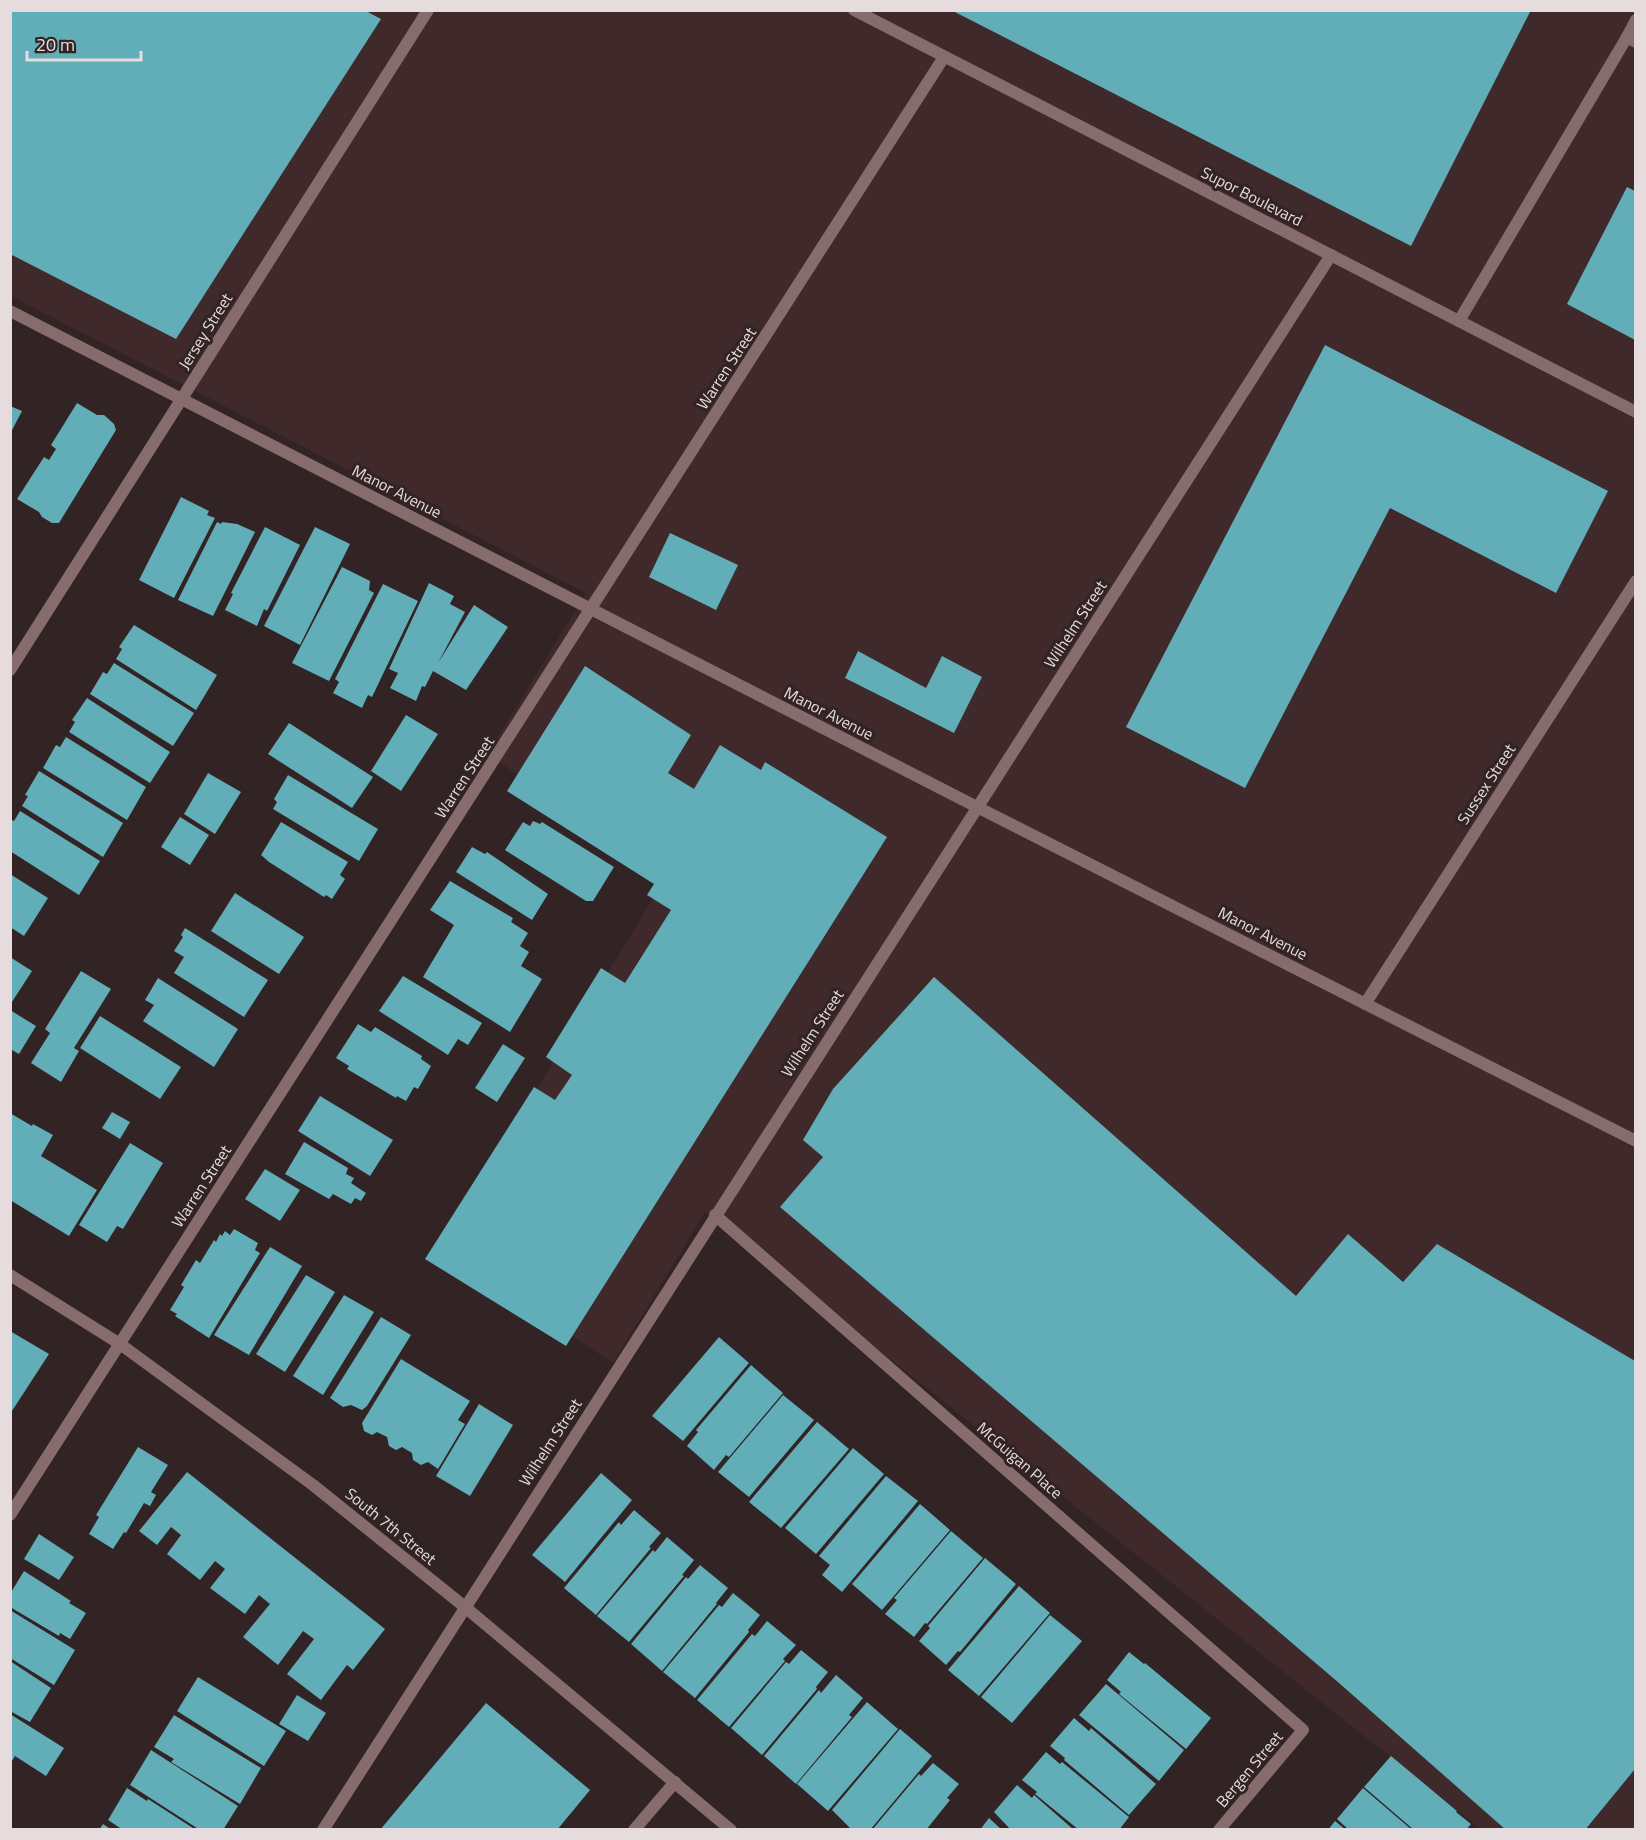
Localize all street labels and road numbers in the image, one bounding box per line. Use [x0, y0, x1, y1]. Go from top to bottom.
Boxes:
street label: Supor Boulevard [1197, 160, 1307, 232]
street label: Jersey Street [172, 288, 238, 374]
street label: Warren Street [690, 322, 762, 414]
street label: Manor Avenue [348, 458, 446, 524]
street label: Wilhelm Street [1038, 575, 1112, 672]
street label: Manor Avenue [780, 680, 878, 746]
street label: Warren Street [428, 731, 500, 823]
street label: Sussex Street [1451, 739, 1521, 829]
street label: Manor Avenue [1214, 900, 1312, 966]
street label: Wilhelm Street [775, 984, 849, 1081]
street label: Warren Street [165, 1140, 237, 1232]
street label: Wilhelm Street [513, 1393, 587, 1490]
street label: McGuigan Place [972, 1416, 1068, 1504]
street label: South 7th Street [340, 1482, 442, 1571]
street label: Bergen Street [1210, 1725, 1288, 1812]

